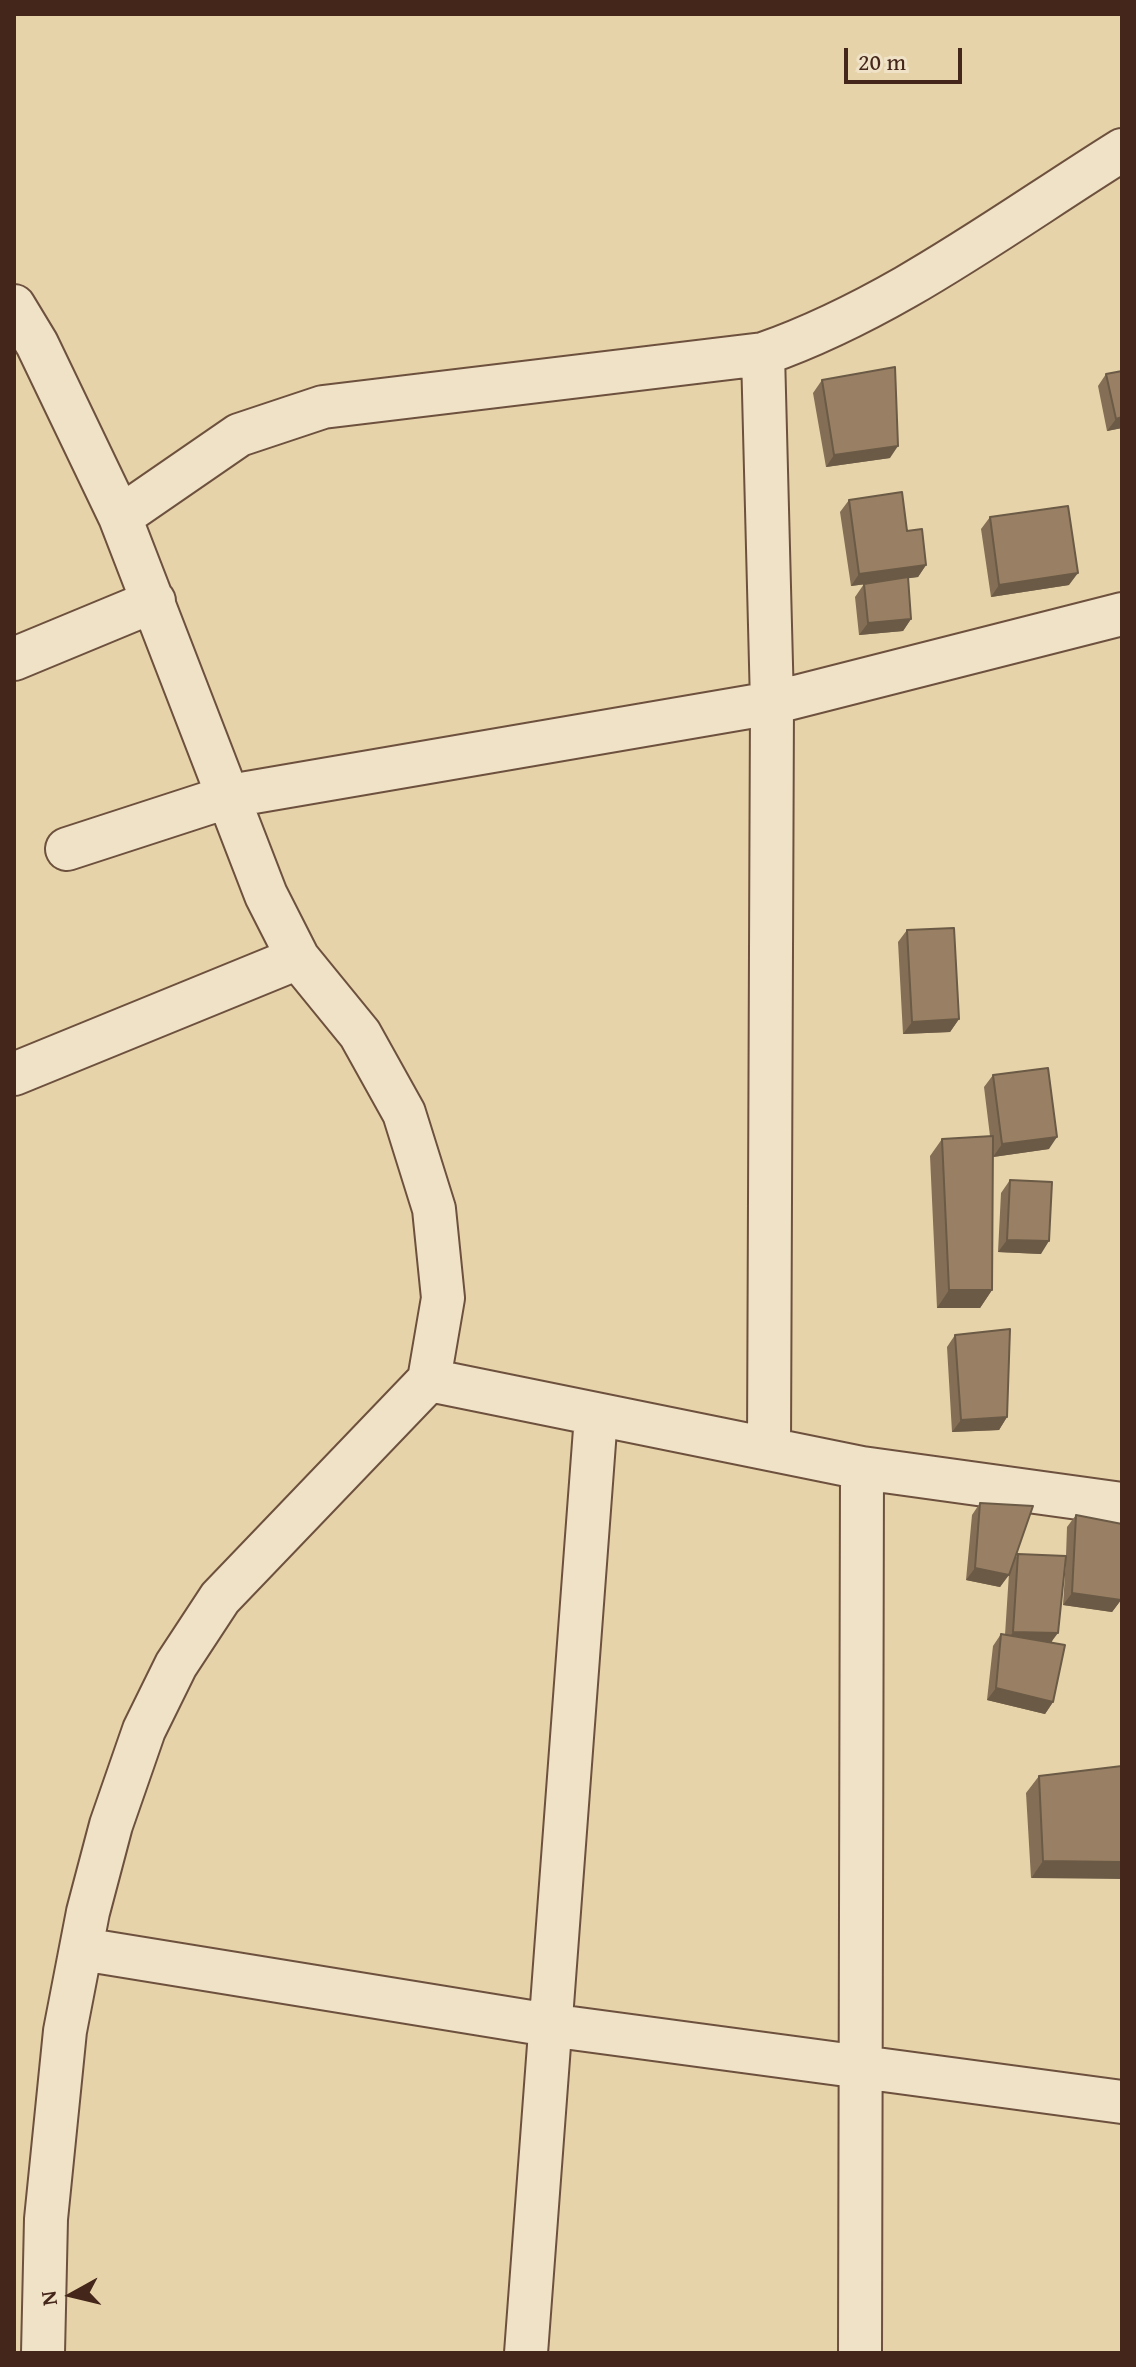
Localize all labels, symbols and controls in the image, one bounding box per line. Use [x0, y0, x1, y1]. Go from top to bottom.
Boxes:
scale bar [848, 32, 966, 82]
text: 20 m [858, 44, 906, 79]
north arrow [32, 2255, 112, 2335]
text: N [31, 2289, 65, 2308]

